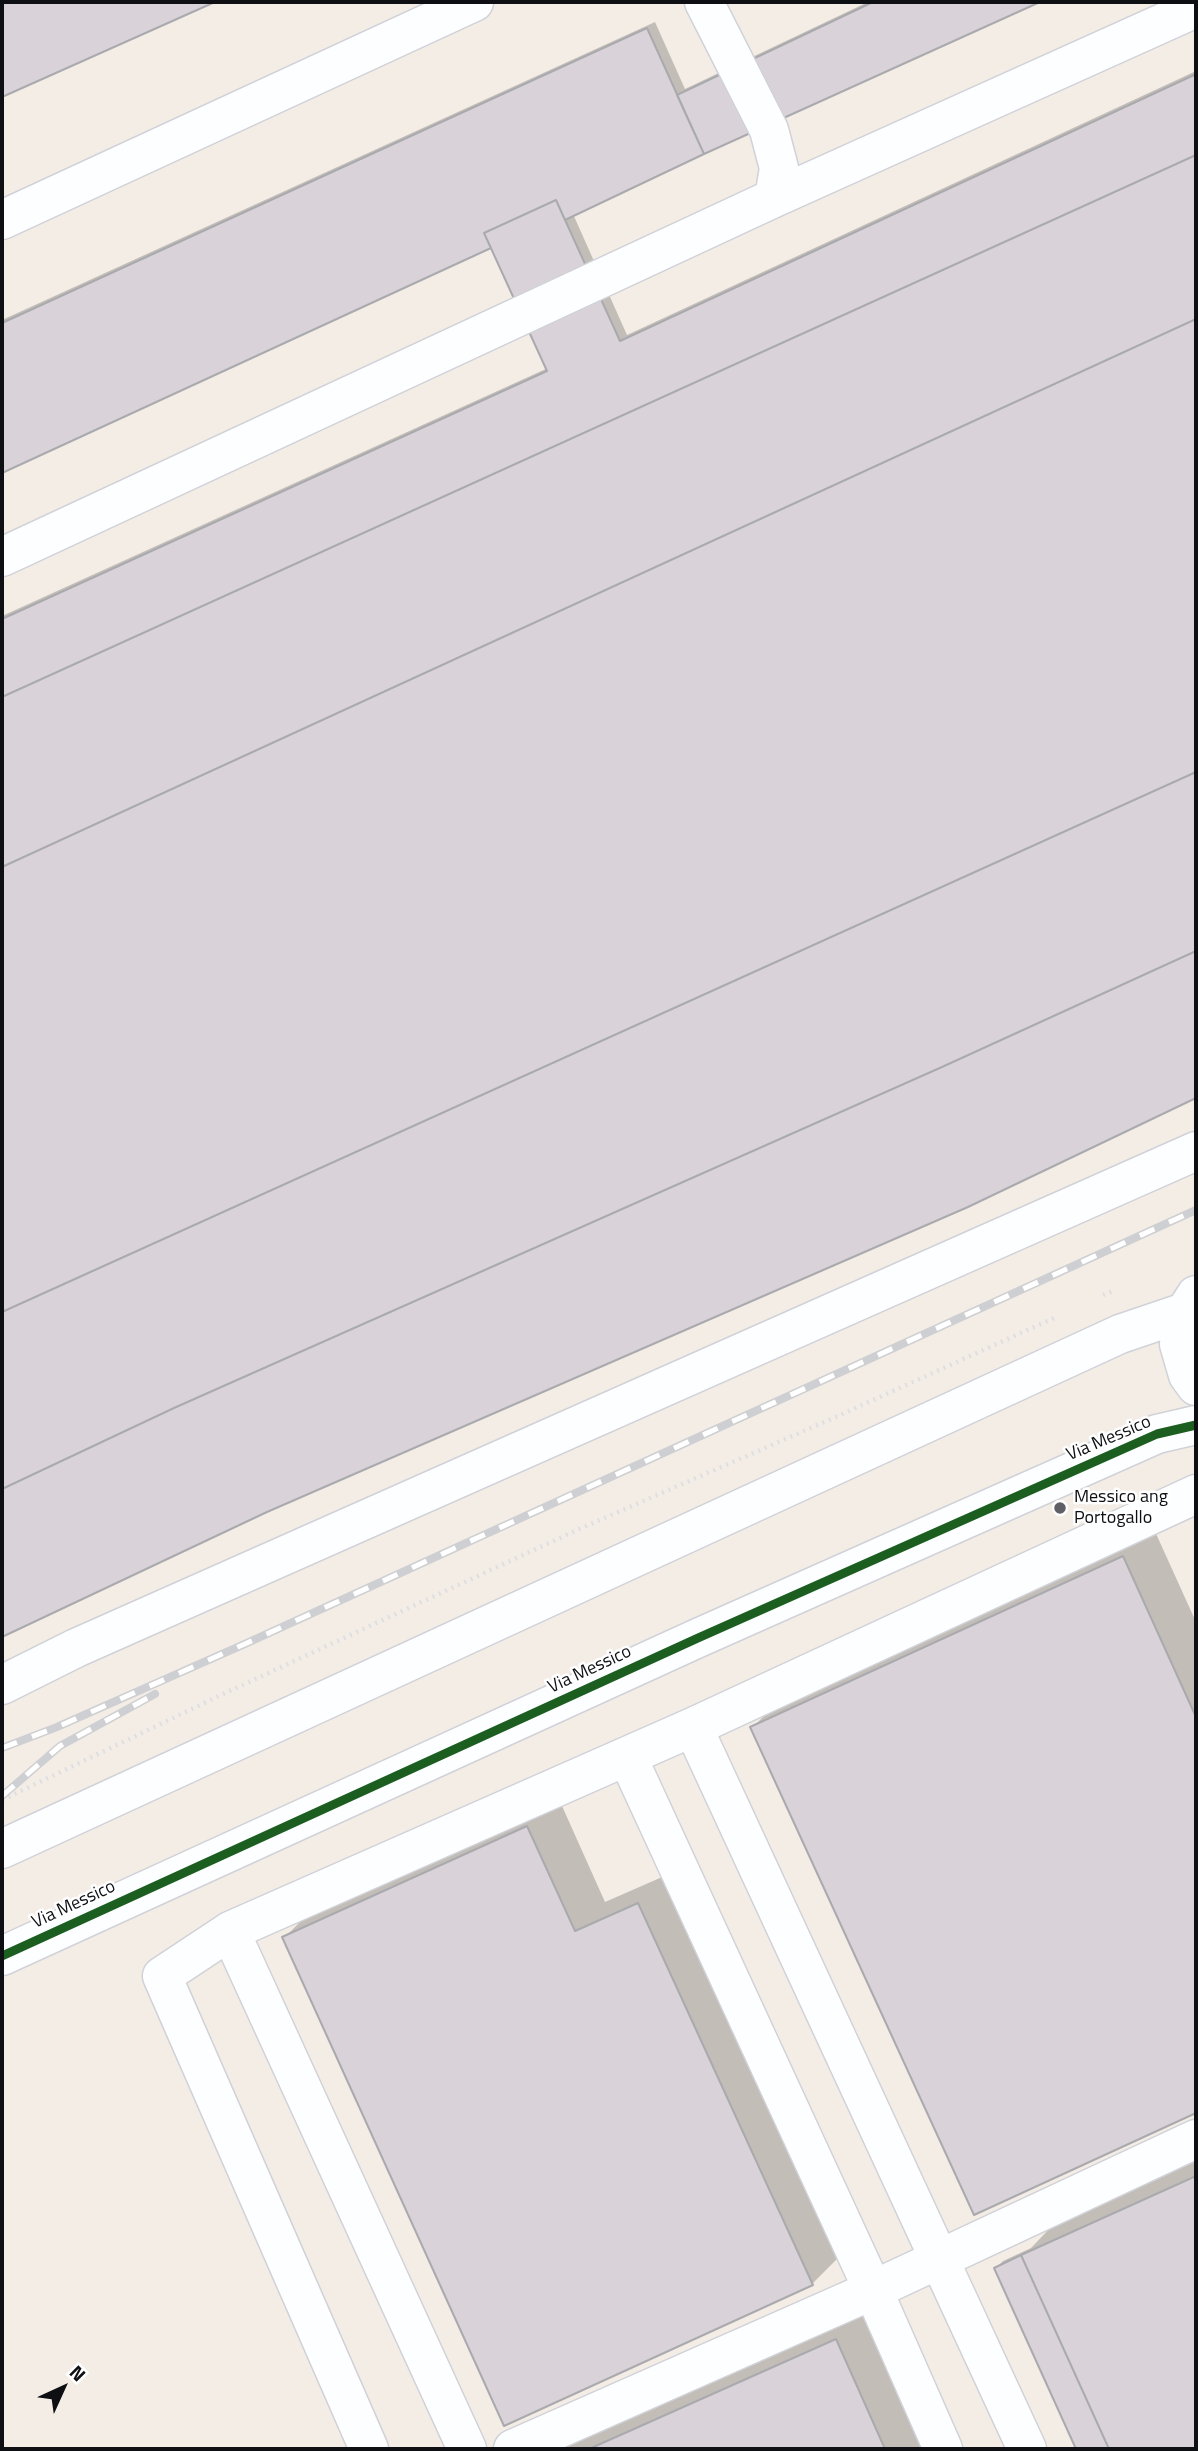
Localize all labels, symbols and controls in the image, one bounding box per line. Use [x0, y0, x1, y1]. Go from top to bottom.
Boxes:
street label: Via Messico [1064, 1412, 1154, 1466]
place label: Messico ang Portogallo [1074, 1487, 1168, 1530]
marker: Messico ang Portogallo [1052, 1500, 1068, 1516]
street label: Via Messico [545, 1641, 635, 1699]
street label: Via Messico [29, 1876, 119, 1934]
north arrow [28, 2353, 98, 2423]
text: N [63, 2358, 93, 2388]

